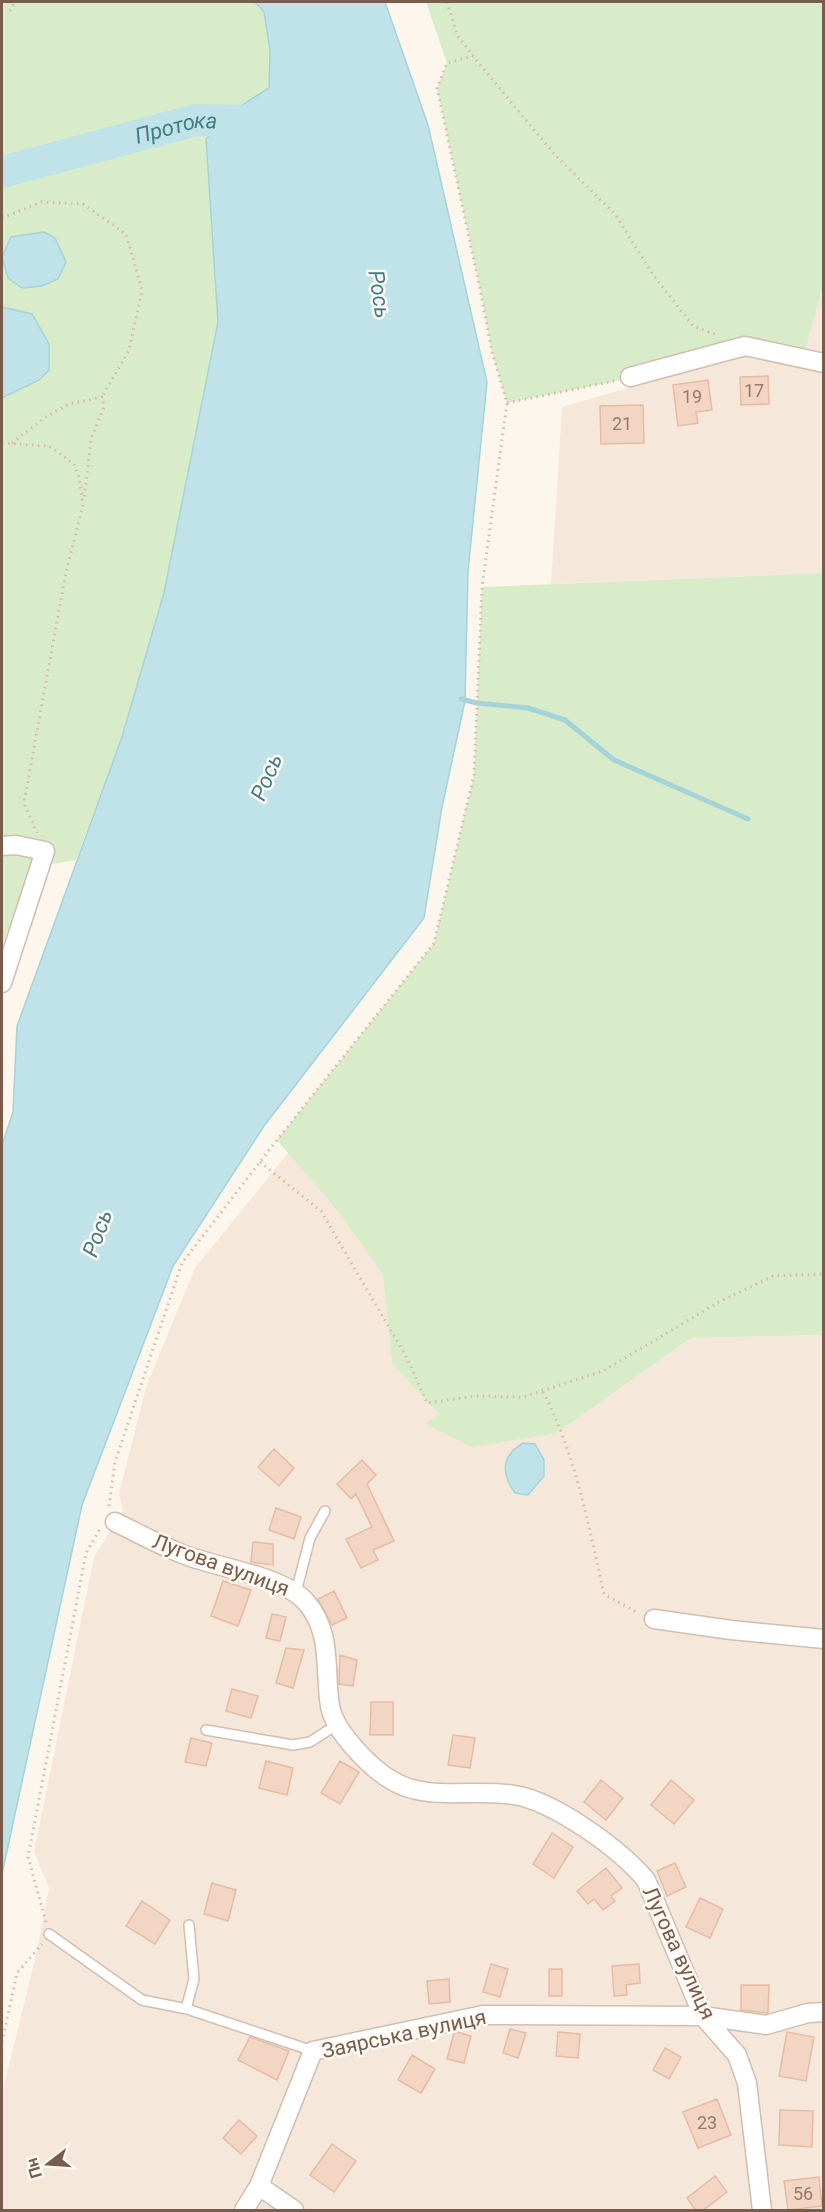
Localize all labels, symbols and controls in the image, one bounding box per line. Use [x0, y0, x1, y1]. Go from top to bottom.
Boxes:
water label: Протока [132, 108, 218, 149]
water label: Рось [363, 268, 396, 320]
house number: 17 [744, 380, 764, 401]
house number: 19 [682, 386, 702, 407]
house number: 21 [612, 413, 632, 434]
water label: Рось [246, 750, 287, 804]
water label: Рось [77, 1206, 117, 1260]
street label: Лугова вулиця [149, 1529, 293, 1601]
street label: Лугова вулиця [638, 1883, 720, 2023]
street label: Заярська вулиця [320, 2005, 488, 2063]
house number: 23 [697, 2112, 717, 2133]
north arrow [18, 2134, 78, 2194]
text: Пн [22, 2156, 46, 2181]
house number: 56 [793, 2183, 813, 2204]

